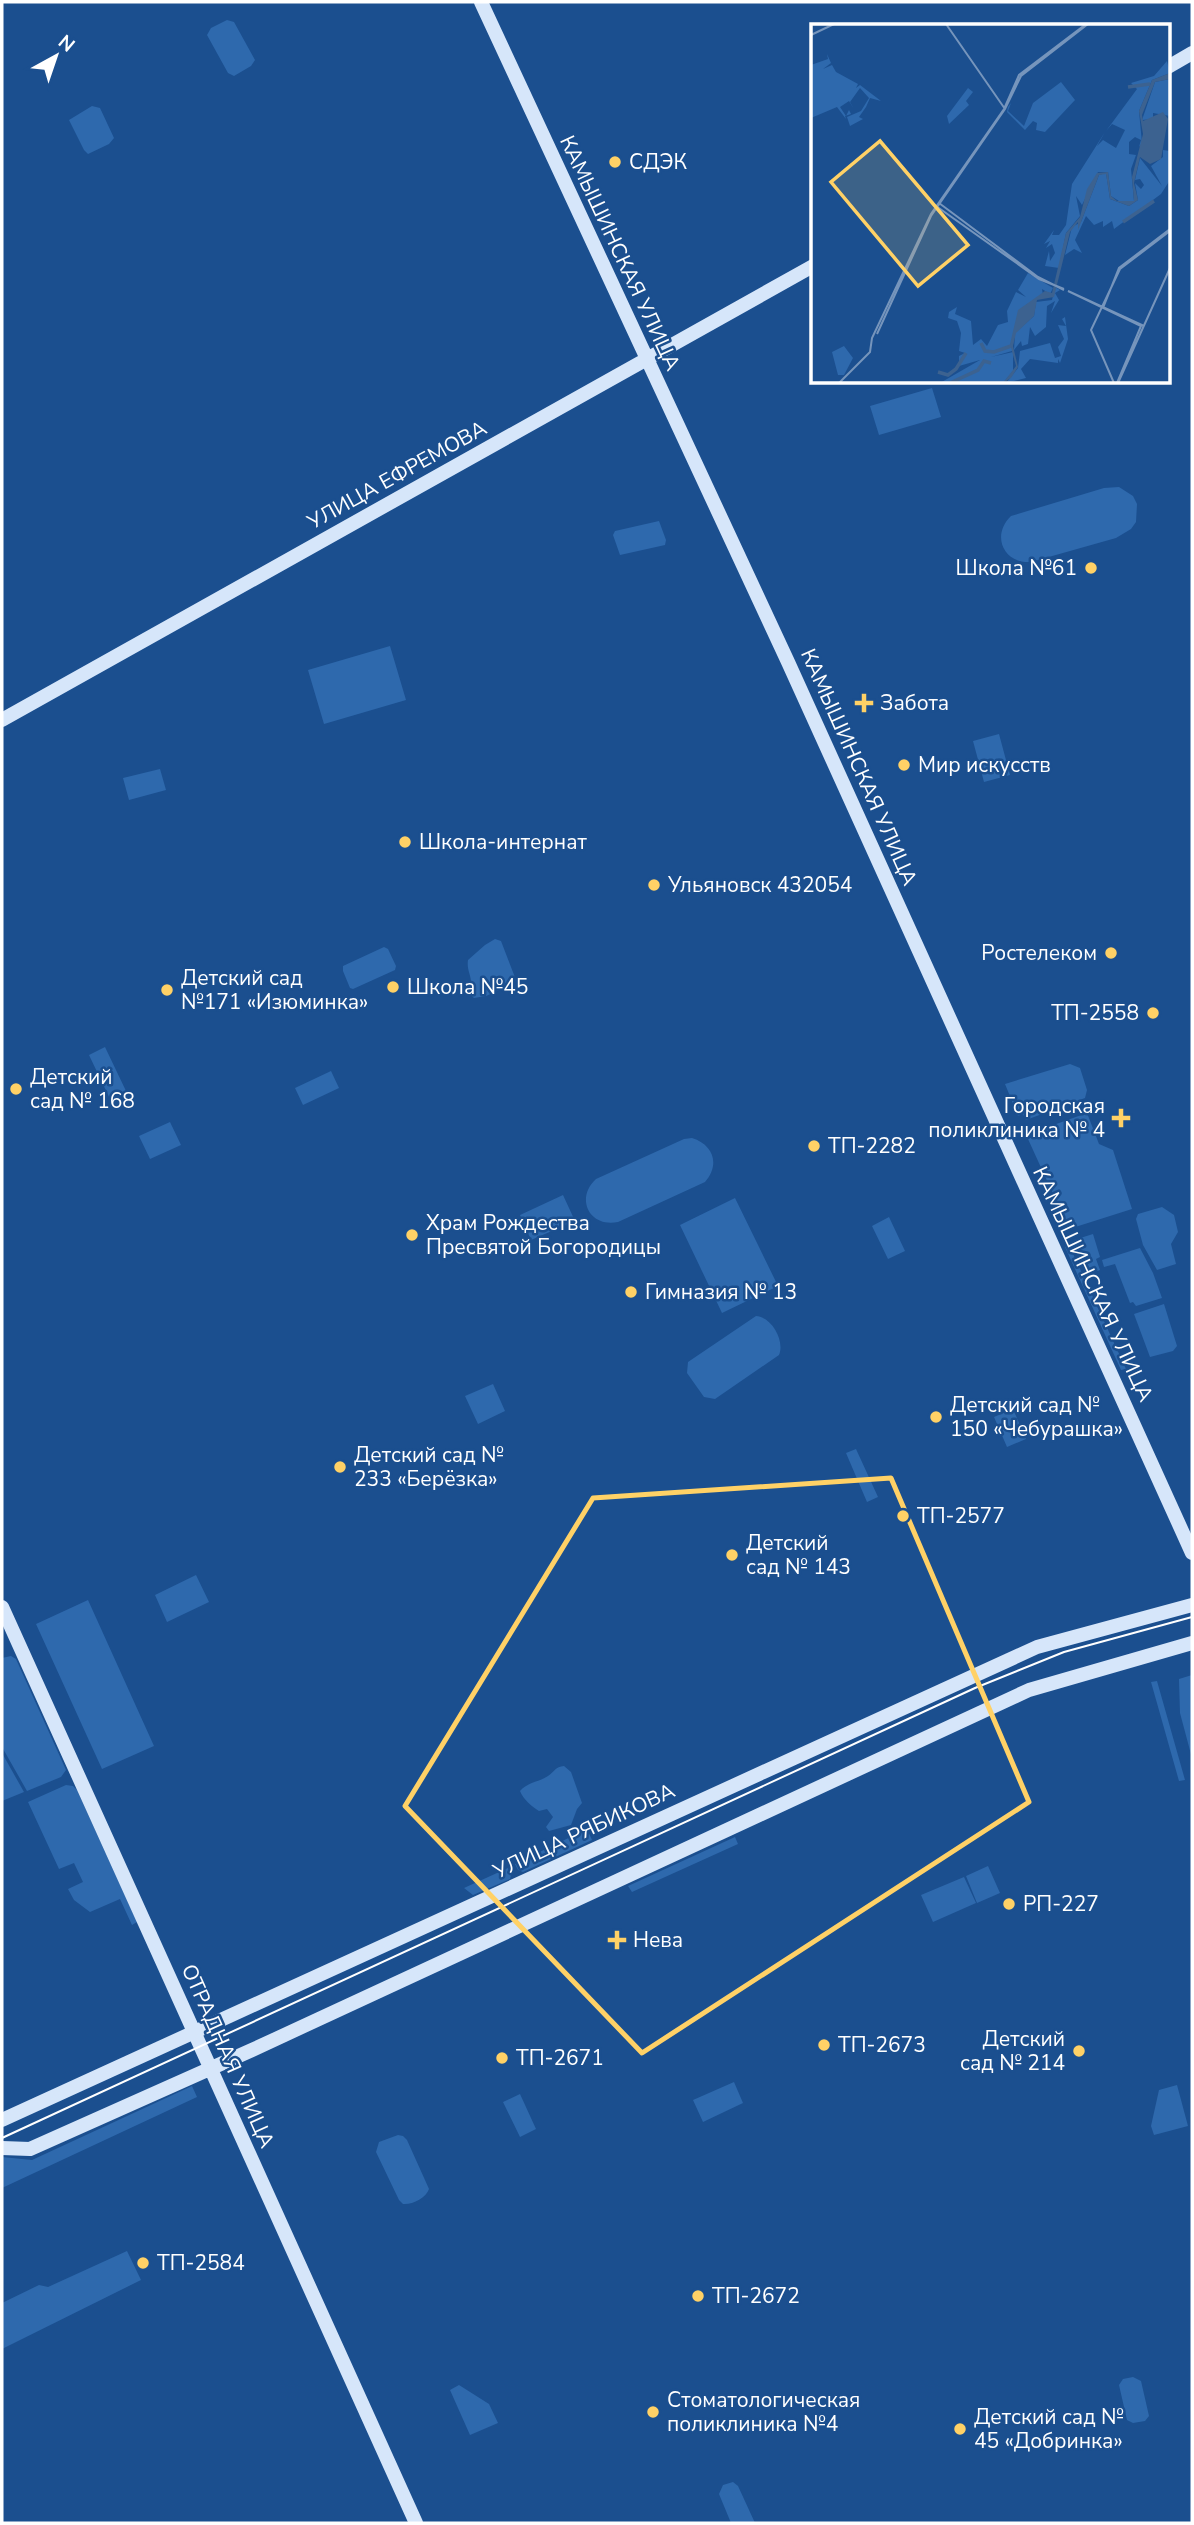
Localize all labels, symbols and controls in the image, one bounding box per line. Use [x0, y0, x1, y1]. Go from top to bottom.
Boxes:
north arrow [21, 21, 91, 91]
inset map [811, 24, 1170, 383]
text: N [52, 29, 80, 58]
street label: КАМЫШИНСКАЯ УЛИЦА [553, 131, 687, 375]
place label: СДЭК [629, 148, 688, 176]
marker: СДЭК [607, 154, 623, 170]
street label: УЛИЦА ЕФРЕМОВА [302, 414, 492, 536]
place label: Школа №61 [956, 554, 1077, 582]
marker: Школа №61 [1083, 560, 1099, 576]
street label: КАМЫШИНСКАЯ УЛИЦА [794, 644, 924, 890]
place label: Забота [880, 689, 949, 717]
marker: Забота [854, 693, 874, 713]
place label: Мир искусств [918, 751, 1051, 779]
marker: Мир искусств [896, 757, 912, 773]
place label: Школа-интернат [419, 828, 587, 856]
marker: Школа-интернат [397, 834, 413, 850]
place label: Ульяновск 432054 [667, 871, 852, 899]
marker: Ульяновск 432054 [646, 877, 662, 893]
place label: Ростелеком [981, 939, 1097, 967]
marker: Ростелеком [1103, 945, 1119, 961]
place label: Детский сад №171 «Изюминка» [181, 964, 368, 1016]
place label: Школа №45 [407, 973, 528, 1001]
marker: Школа №45 [385, 979, 401, 995]
marker: Детский сад №171 «Изюминка» [159, 982, 175, 998]
place label: ТП-2558 [1051, 999, 1139, 1027]
marker: ТП-2558 [1145, 1005, 1161, 1021]
place label: Детский сад № 168 [30, 1063, 135, 1115]
marker: Детский сад № 168 [8, 1081, 24, 1097]
place label: Городская поликлиника № 4 [928, 1092, 1105, 1144]
marker: Городская поликлиника № 4 [1111, 1108, 1131, 1128]
place label: ТП-2282 [828, 1132, 916, 1160]
marker: ТП-2282 [806, 1138, 822, 1154]
street label: КАМЫШИНСКАЯ УЛИЦА [1026, 1162, 1160, 1406]
place label: Храм Рождества Пресвятой Богородицы [426, 1209, 661, 1261]
marker: Храм Рождества Пресвятой Богородицы [404, 1227, 420, 1243]
place label: Гимназия № 13 [645, 1278, 797, 1306]
marker: Гимназия № 13 [623, 1284, 639, 1300]
place label: Детский сад № 150 «Чебурашка» [950, 1391, 1123, 1443]
marker: Детский сад № 150 «Чебурашка» [928, 1409, 944, 1425]
place label: Детский сад № 233 «Берёзка» [354, 1441, 504, 1493]
marker: Детский сад № 233 «Берёзка» [332, 1459, 348, 1475]
place label: ТП-2577 [917, 1502, 1005, 1530]
marker: ТП-2577 [895, 1508, 911, 1524]
place label: Детский сад № 143 [746, 1529, 851, 1581]
marker: Детский сад № 143 [724, 1547, 740, 1563]
street label: УЛИЦА РЯБИКОВА [488, 1777, 679, 1886]
place label: РП-227 [1023, 1890, 1099, 1918]
marker: РП-227 [1001, 1896, 1017, 1912]
place label: Нева [633, 1926, 683, 1954]
marker: Нева [607, 1930, 627, 1950]
street label: ОТРАДНАЯ УЛИЦА [175, 1960, 281, 2152]
place label: Детский сад № 214 [960, 2025, 1065, 2077]
place label: ТП-2673 [838, 2031, 926, 2059]
marker: ТП-2673 [816, 2037, 832, 2053]
marker: Детский сад № 214 [1071, 2043, 1087, 2059]
place label: ТП-2671 [516, 2044, 604, 2072]
marker: ТП-2671 [494, 2050, 510, 2066]
place label: ТП-2584 [157, 2249, 245, 2277]
marker: ТП-2584 [135, 2255, 151, 2271]
place label: ТП-2672 [712, 2282, 800, 2310]
marker: ТП-2672 [690, 2288, 706, 2304]
place label: Стоматологическая поликлиника №4 [667, 2386, 860, 2438]
place label: Детский сад № 45 «Добринка» [974, 2403, 1124, 2455]
marker: Стоматологическая поликлиника №4 [645, 2404, 661, 2420]
marker: Детский сад № 45 «Добринка» [952, 2421, 968, 2437]

